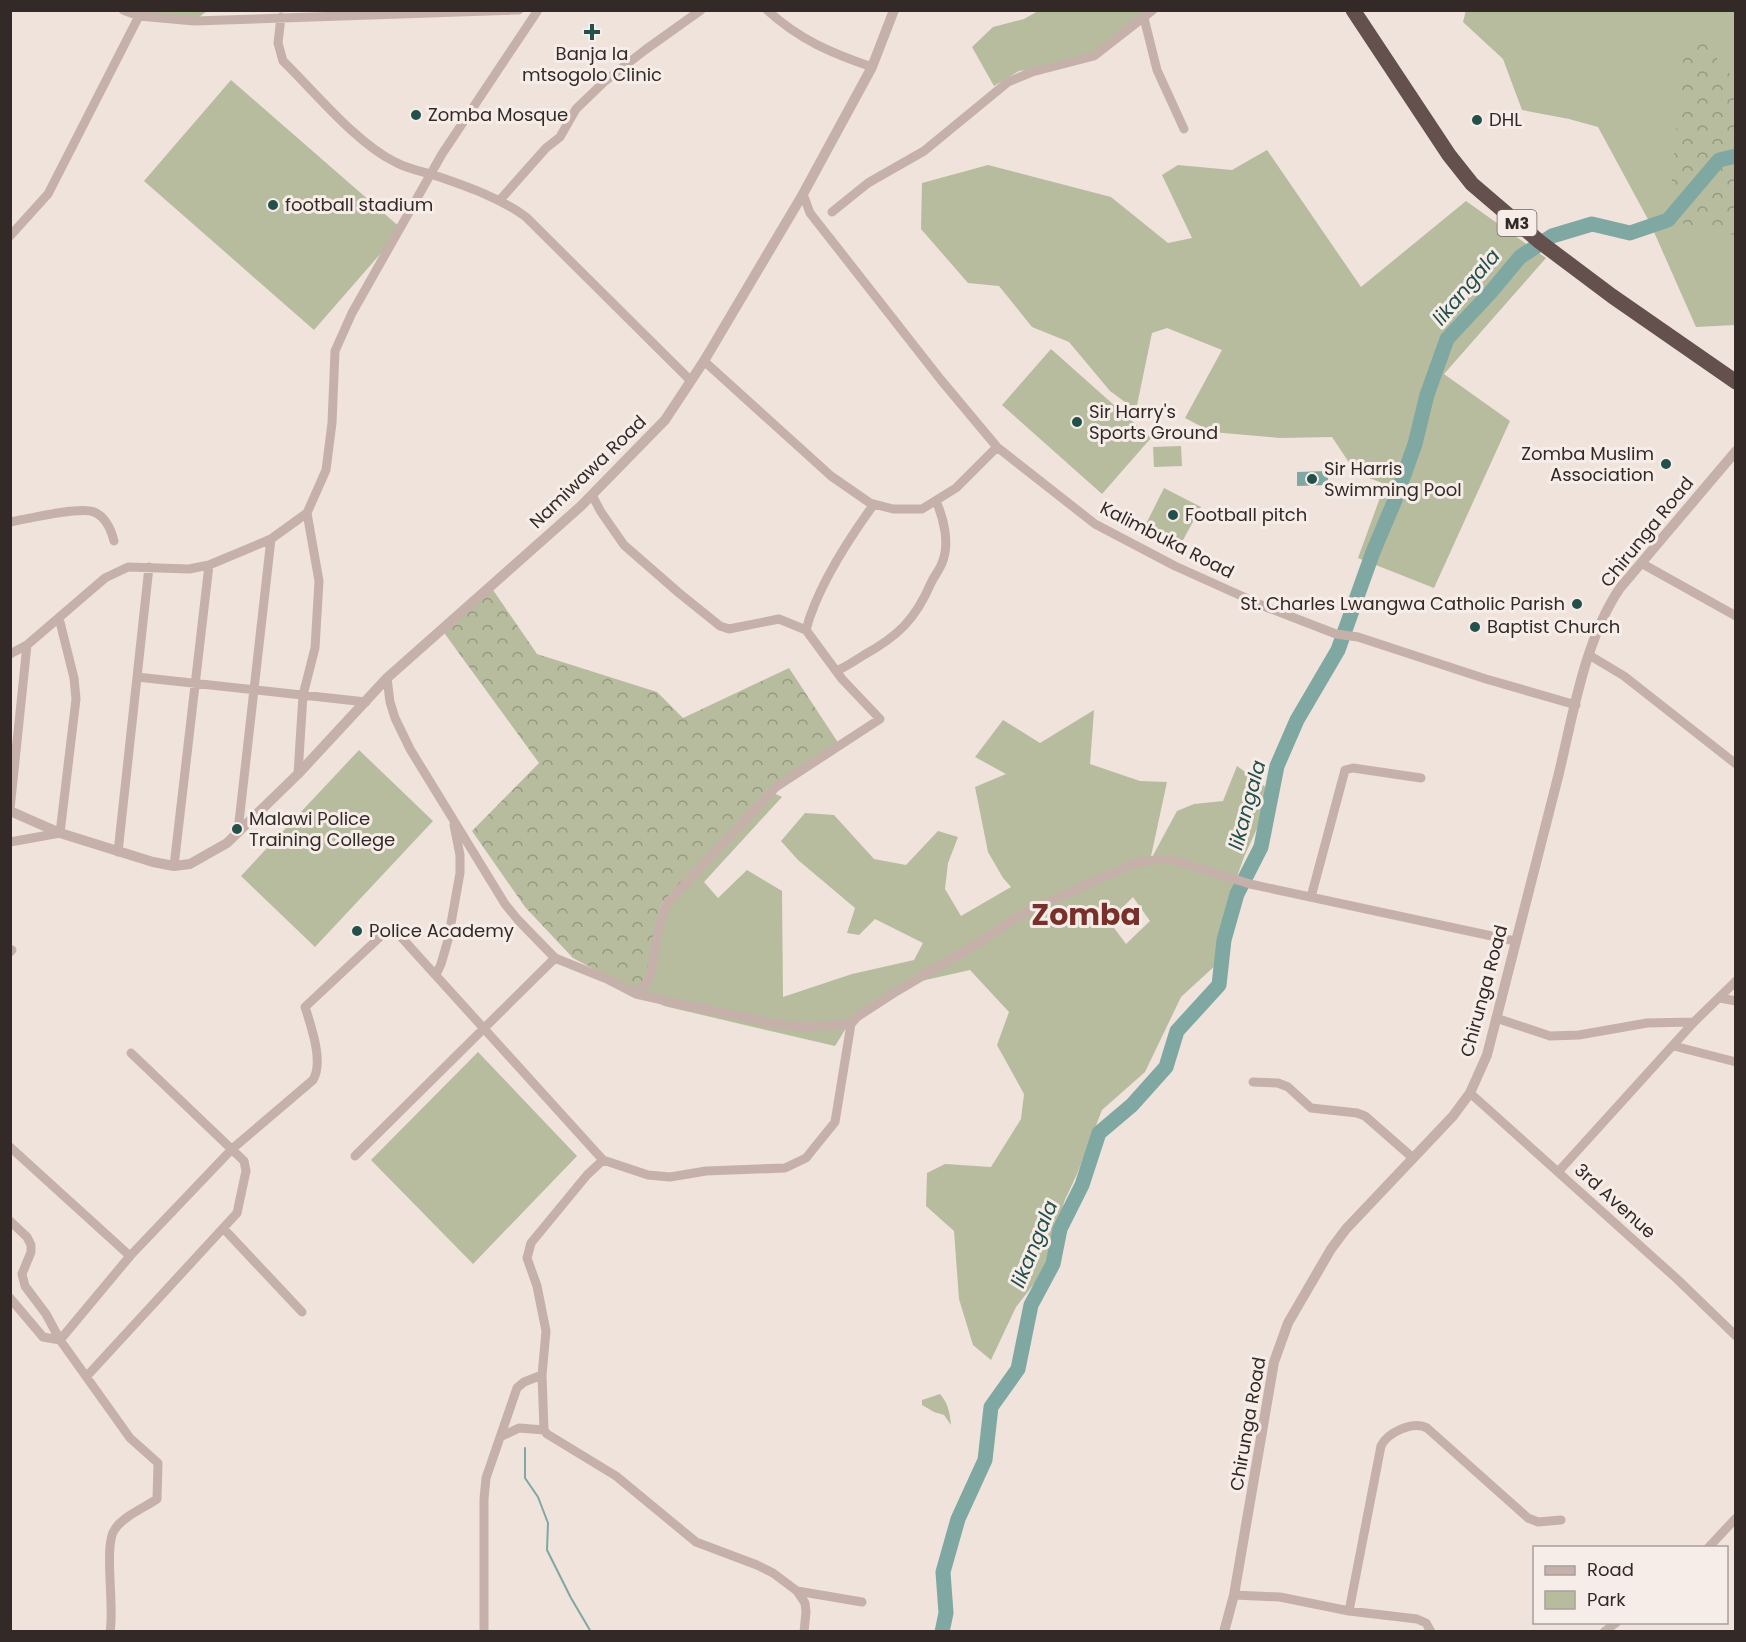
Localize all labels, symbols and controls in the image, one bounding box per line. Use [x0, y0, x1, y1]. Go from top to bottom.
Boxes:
marker: Banja la mtsogolo Clinic [583, 23, 601, 41]
place label: Banja la mtsogolo Clinic [522, 41, 662, 87]
place label: Zomba Mosque [428, 102, 568, 127]
place label: DHL [1489, 107, 1522, 132]
marker: Zomba Mosque [409, 108, 423, 122]
marker: DHL [1470, 113, 1484, 127]
place label: football stadium [285, 192, 433, 217]
marker: football stadium [266, 198, 280, 212]
road number: M3 [1498, 210, 1537, 236]
water label: likangala [1426, 243, 1506, 331]
place label: Sir Harry's Sports Ground [1089, 399, 1218, 445]
street label: Namiwawa Road [524, 409, 651, 534]
marker: Sir Harry's Sports Ground [1070, 415, 1084, 429]
place label: Zomba Muslim Association [1521, 441, 1654, 487]
place label: Sir Harris Swimming Pool [1324, 456, 1462, 502]
marker: Zomba Muslim Association [1659, 457, 1673, 471]
street label: Chirunga Road [1594, 471, 1699, 592]
marker: Sir Harris Swimming Pool [1305, 472, 1319, 486]
street label: Kalimbuka Road [1096, 495, 1238, 584]
place label: Football pitch [1185, 502, 1307, 527]
marker: Football pitch [1166, 508, 1180, 522]
place label: St. Charles Lwangwa Catholic Parish [1240, 591, 1565, 616]
marker: St. Charles Lwangwa Catholic Parish [1570, 597, 1584, 611]
place label: Baptist Church [1487, 614, 1620, 639]
marker: Baptist Church [1468, 620, 1482, 634]
water label: likangala [1222, 757, 1272, 853]
place label: Malawi Police Training College [249, 806, 395, 852]
marker: Malawi Police Training College [230, 822, 244, 836]
district label: Zomba [1031, 893, 1141, 936]
place label: Police Academy [369, 918, 514, 943]
street label: Chirunga Road [1454, 922, 1513, 1060]
marker: Police Academy [350, 924, 364, 938]
street label: 3rd Avenue [1569, 1157, 1662, 1244]
water label: likangala [1004, 1196, 1064, 1292]
street label: Chirunga Road [1223, 1355, 1272, 1493]
legend [1533, 1546, 1728, 1624]
text: Road [1587, 1557, 1634, 1582]
text: Park [1587, 1587, 1626, 1612]

